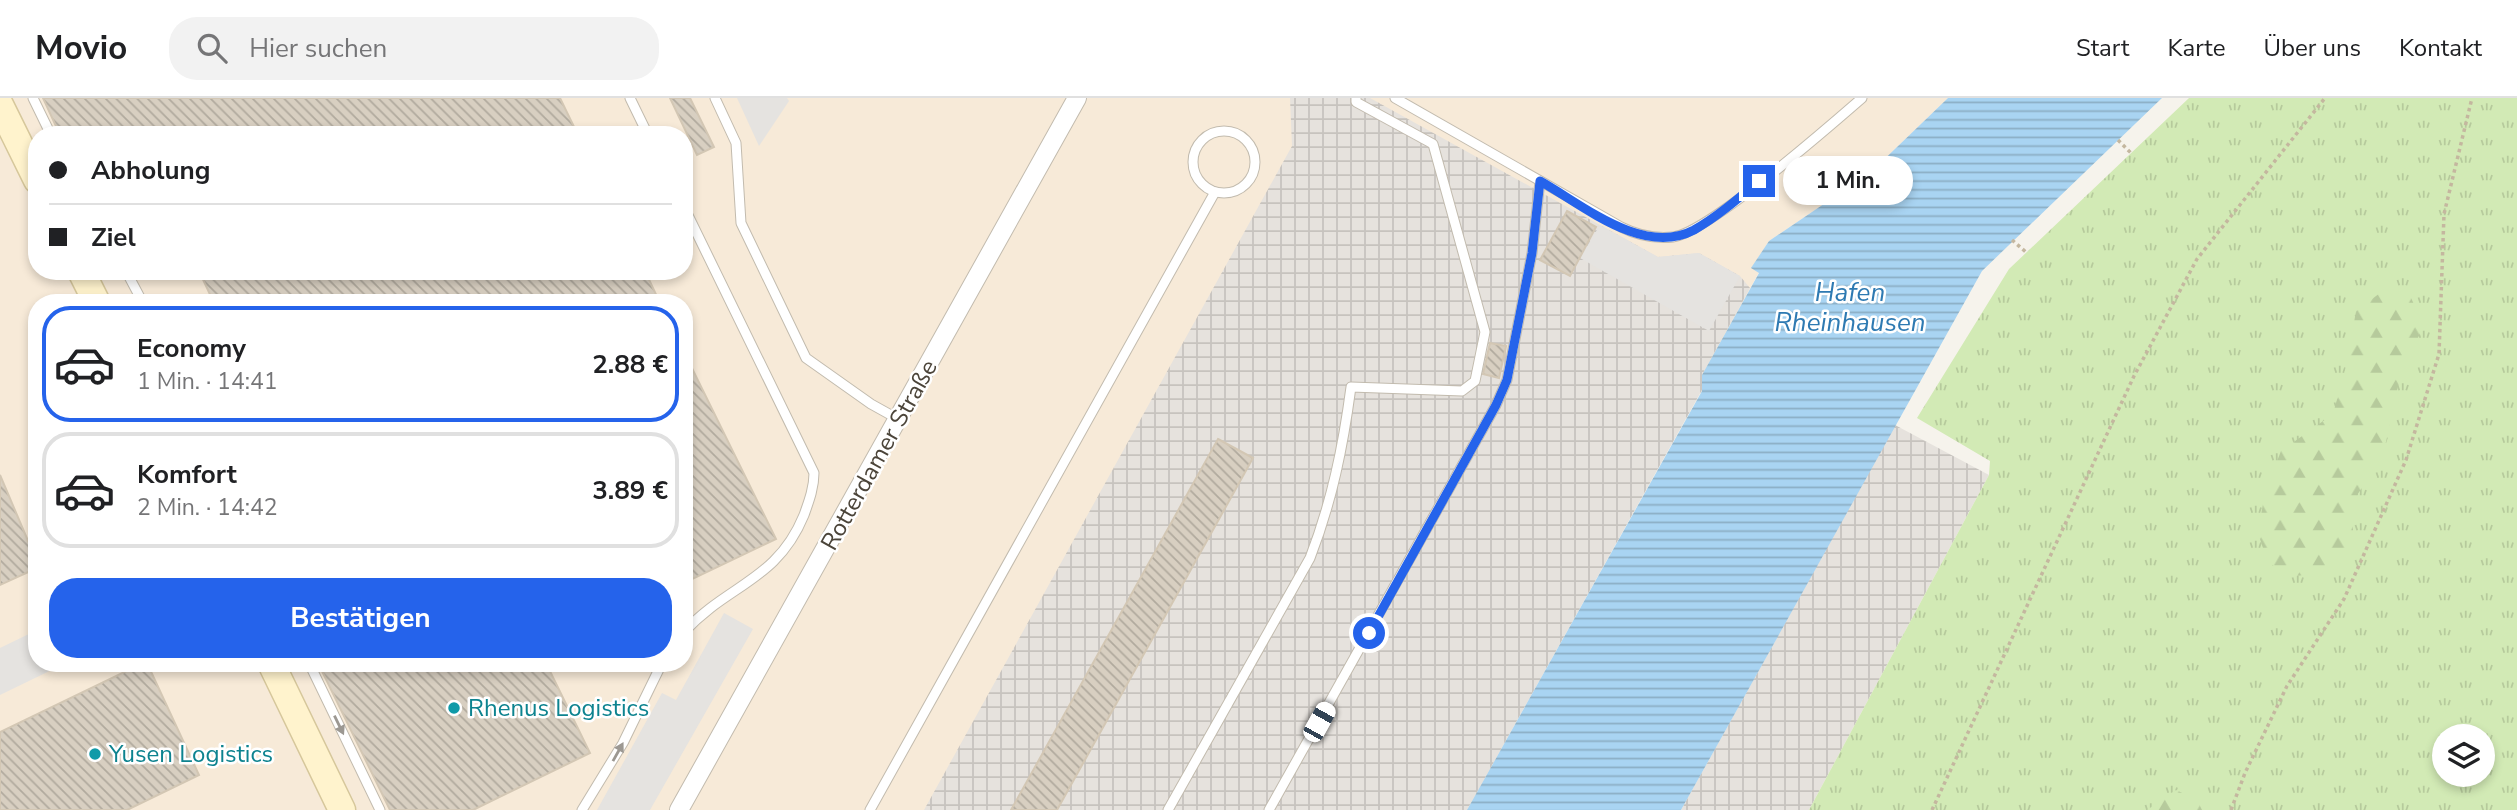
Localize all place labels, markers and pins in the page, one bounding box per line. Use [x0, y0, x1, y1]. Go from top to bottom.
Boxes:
place label: Rhenus Logistics [468, 692, 649, 724]
marker: Rhenus Logistics [446, 700, 462, 716]
place label: Yusen Logistics [108, 738, 273, 770]
marker: Yusen Logistics [87, 746, 103, 762]

